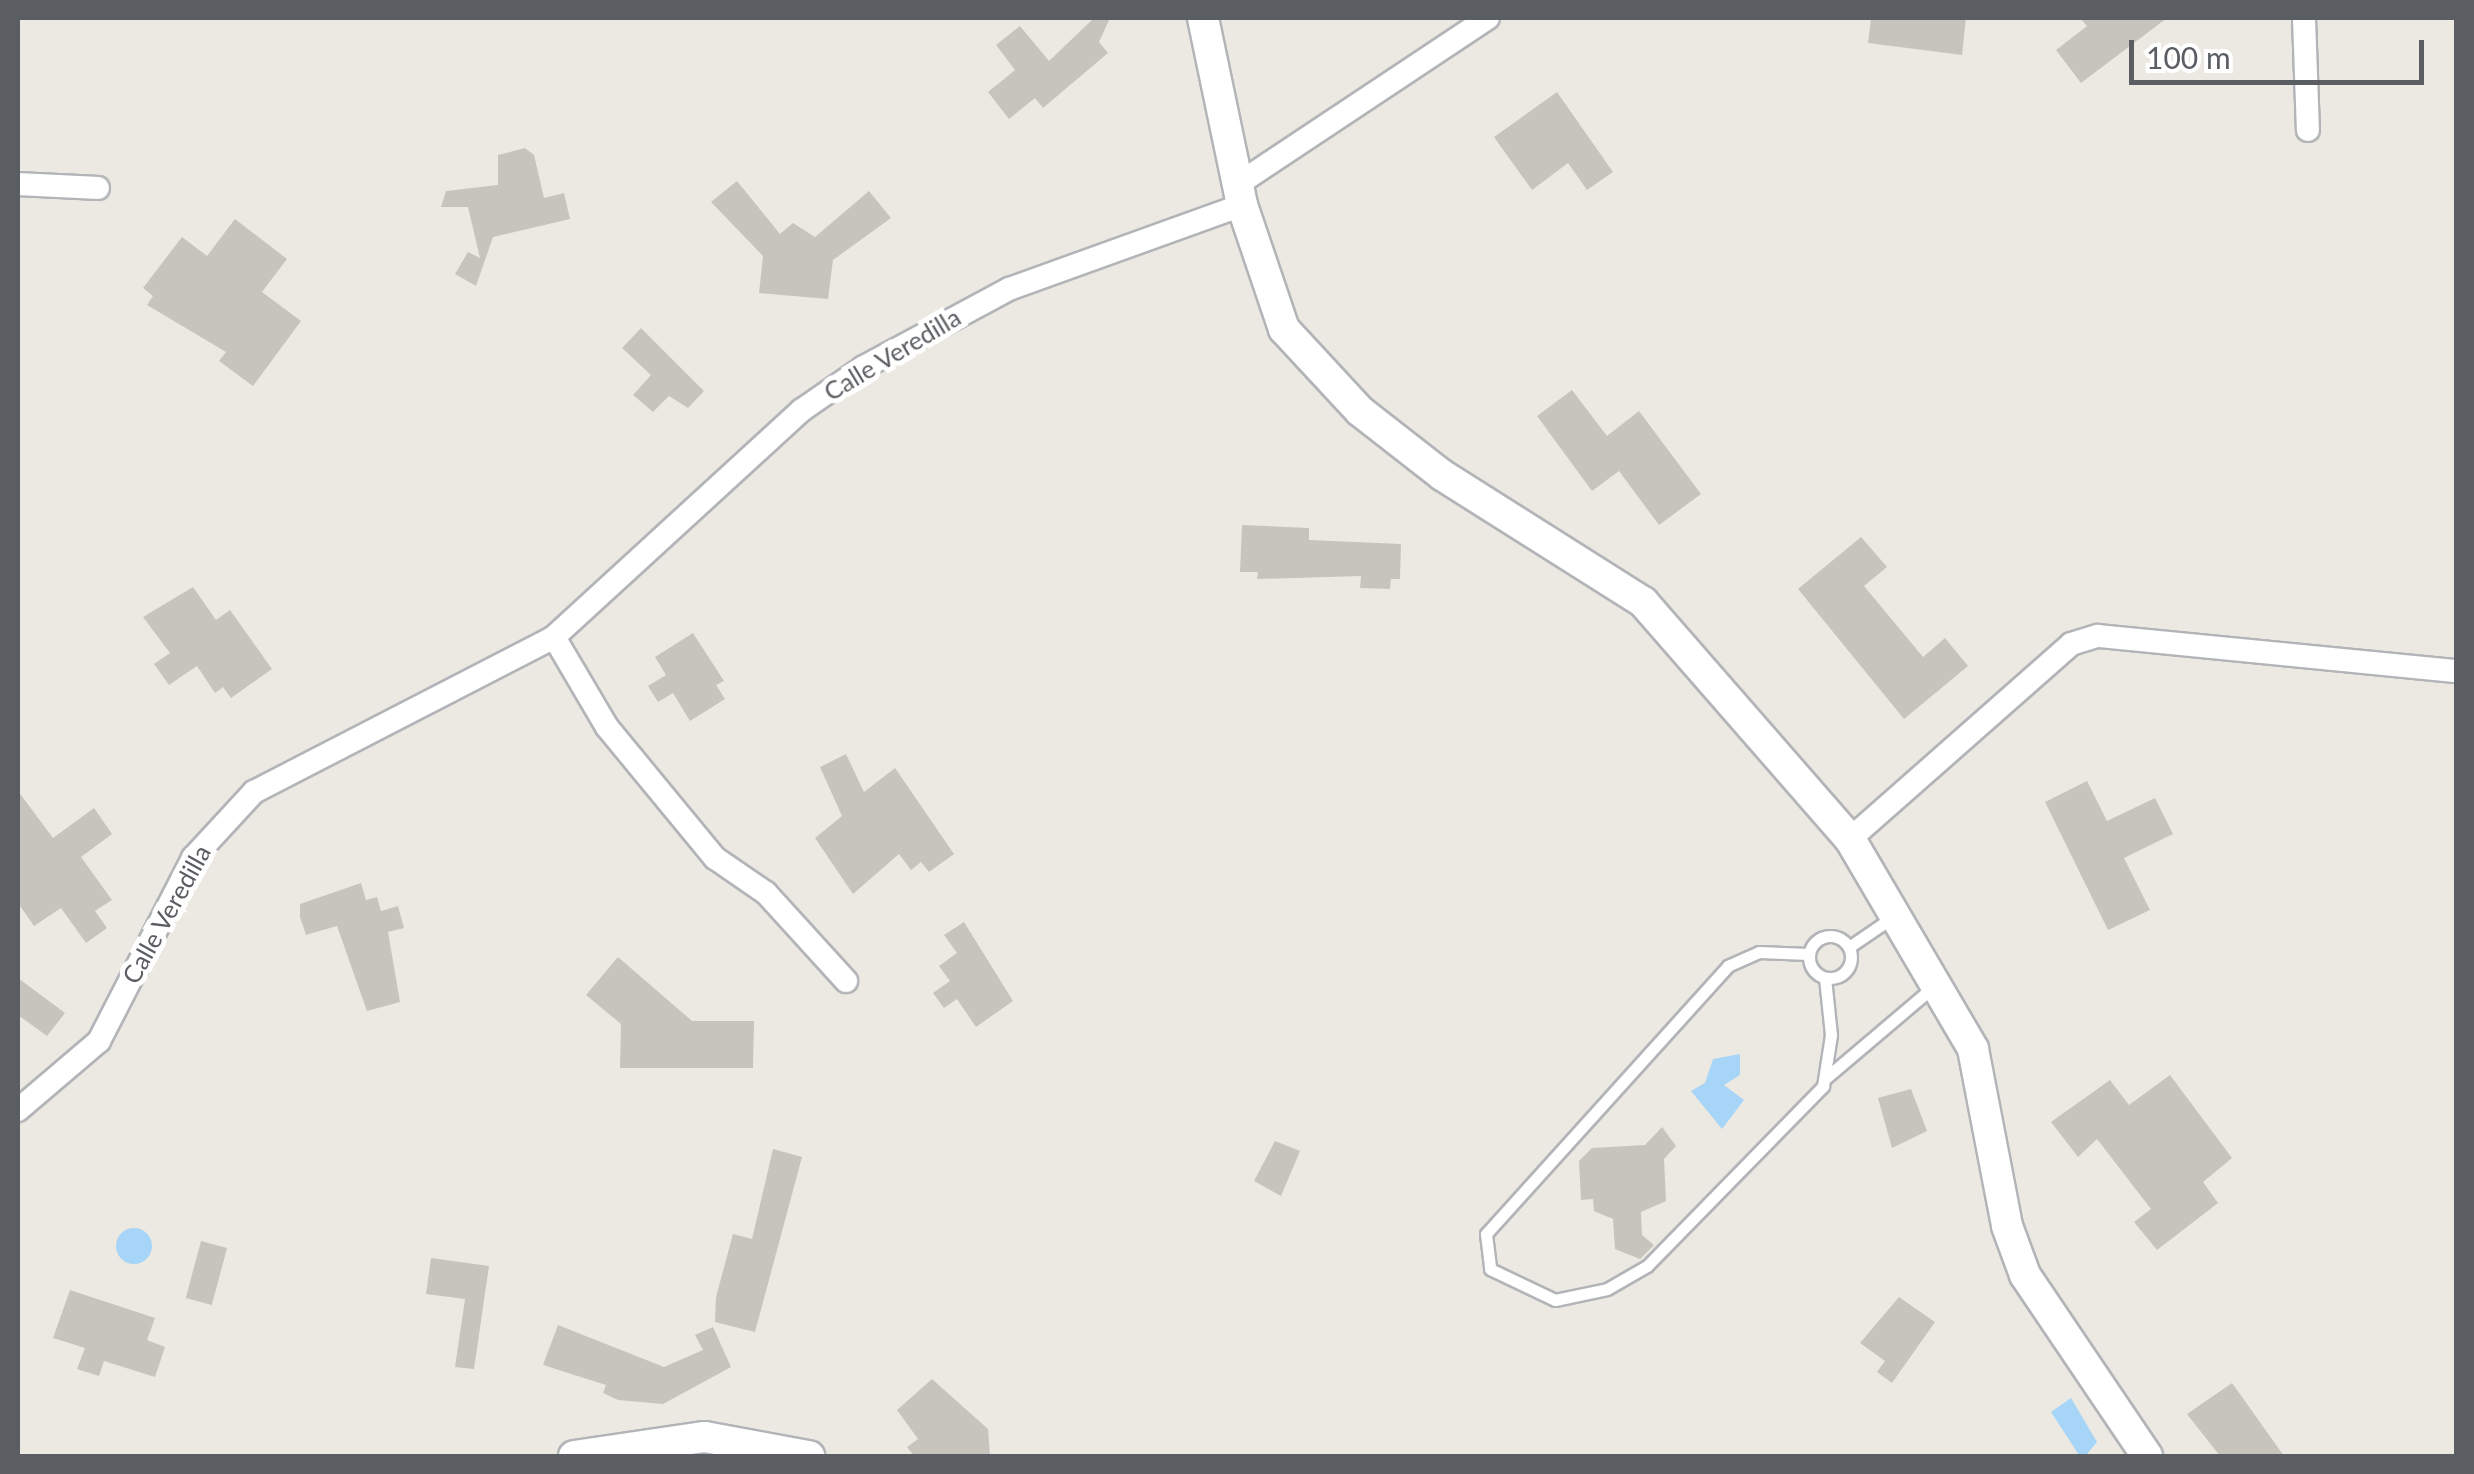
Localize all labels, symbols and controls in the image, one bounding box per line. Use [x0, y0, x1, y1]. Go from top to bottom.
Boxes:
scale bar [2134, 20, 2429, 82]
text: 100 m [2146, 39, 2231, 75]
street label: Calle Veredilla [818, 301, 966, 407]
street label: Calle Veredilla [115, 839, 217, 989]

